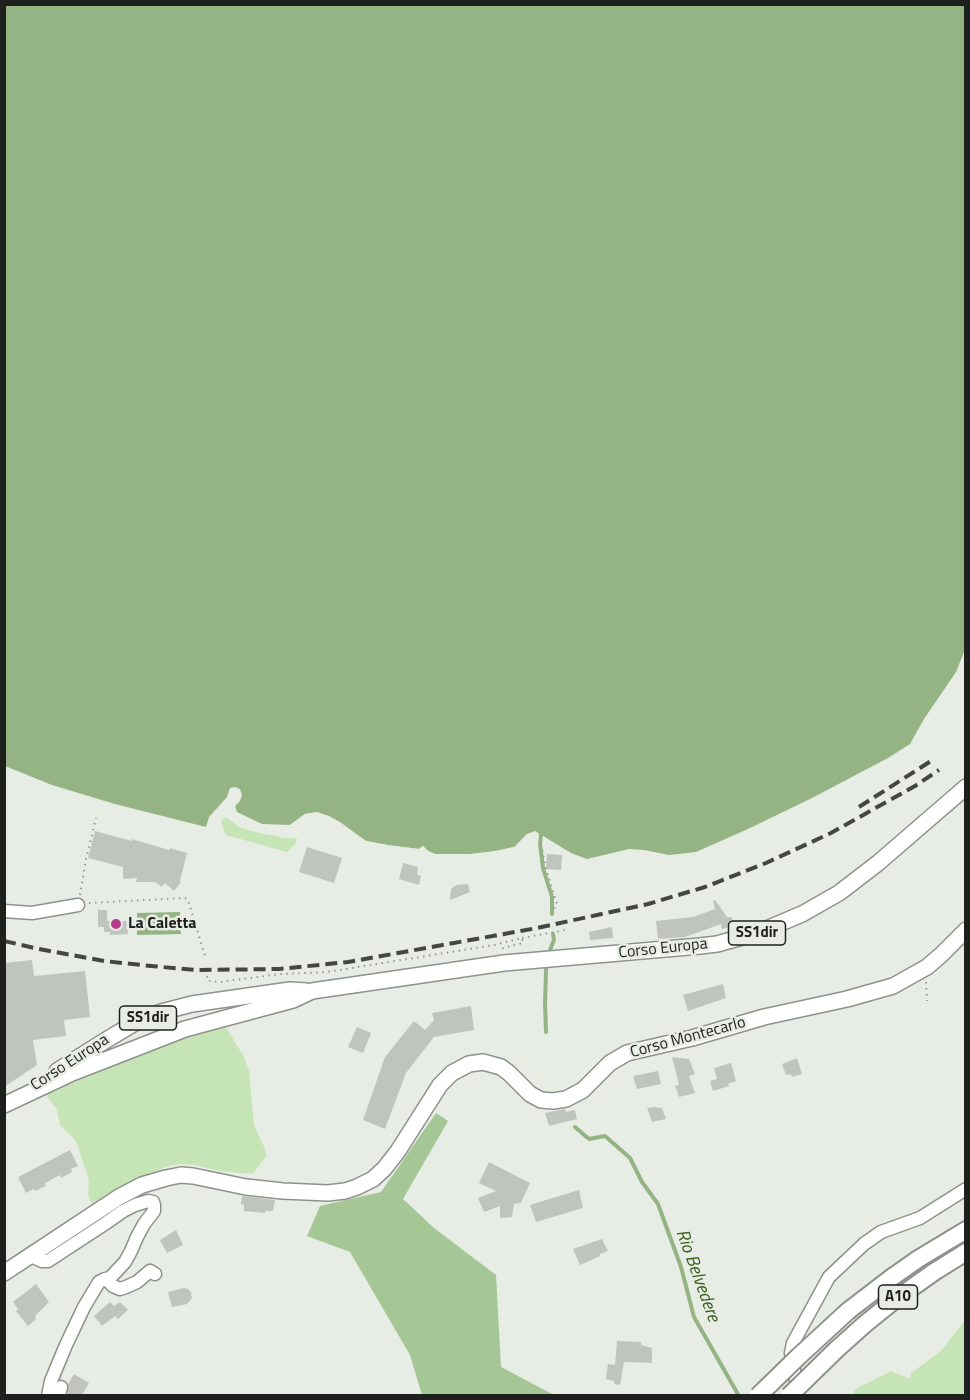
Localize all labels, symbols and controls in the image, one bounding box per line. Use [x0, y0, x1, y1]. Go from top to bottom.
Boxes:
place label: La Caletta [128, 914, 196, 934]
marker: La Caletta [109, 917, 123, 931]
road number: SS1dir [728, 921, 786, 945]
street label: Corso Europa [618, 935, 708, 963]
road number: SS1dir [120, 1006, 176, 1030]
street label: Corso Montecarlo [628, 1013, 748, 1063]
street label: Corso Europa [27, 1031, 113, 1095]
water label: Rio Belvedere [670, 1227, 724, 1325]
road number: A10 [878, 1285, 918, 1309]

